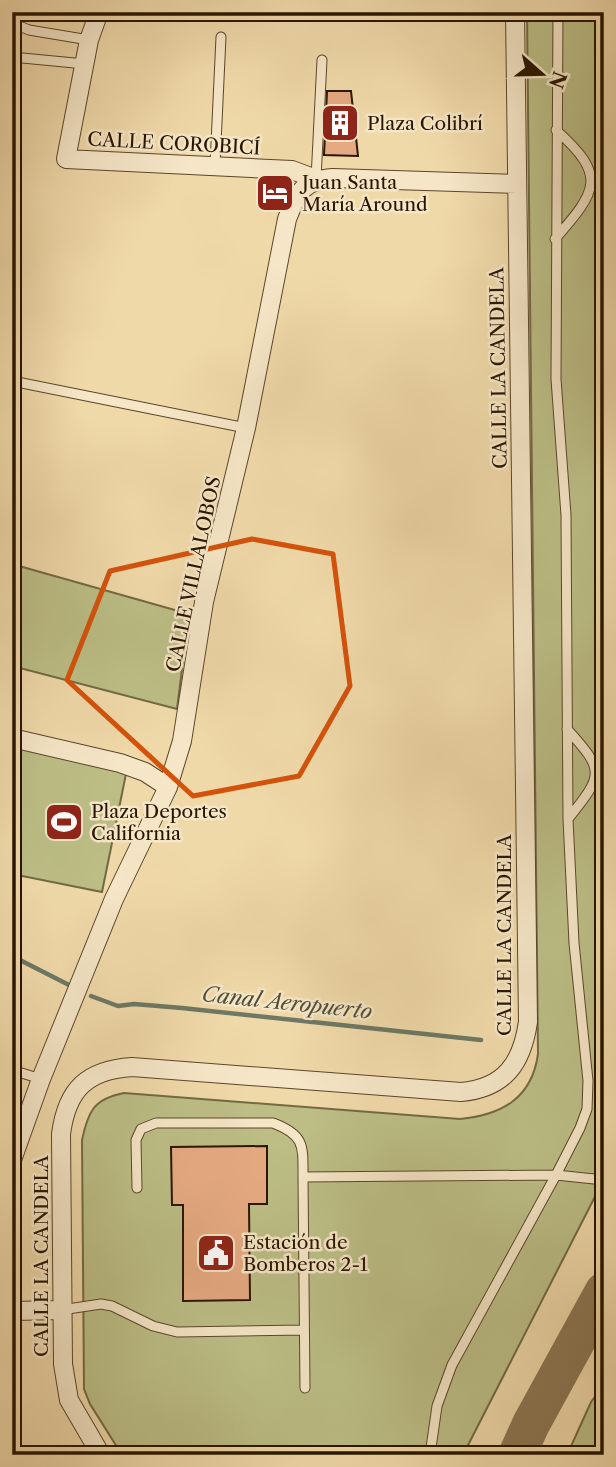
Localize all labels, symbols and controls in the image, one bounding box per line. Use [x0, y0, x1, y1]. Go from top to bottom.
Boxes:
north arrow [508, 38, 578, 108]
text: N [544, 68, 571, 91]
building icon: Plaza Colibrí [319, 102, 361, 144]
place label: Plaza Colibrí [367, 112, 483, 135]
street label: CALLE COROBICÍ [87, 127, 261, 160]
place label: Juan Santa María Around [299, 171, 428, 216]
hotel icon: Juan Santa María Around [254, 172, 296, 214]
street label: CALLE LA CANDELA [485, 266, 512, 469]
street label: CALLE VILLALOBOS [162, 474, 225, 674]
place label: Plaza Deportes California [91, 800, 227, 845]
sports icon: Plaza Deportes California [43, 801, 85, 843]
street label: CALLE LA CANDELA [493, 833, 516, 1036]
water label: Canal Aeropuerto [201, 981, 374, 1024]
street label: CALLE LA CANDELA [30, 1154, 53, 1357]
place label: Estación de Bomberos 2-1 [243, 1231, 368, 1276]
public building icon: Estación de Bomberos 2-1 [195, 1232, 237, 1274]

